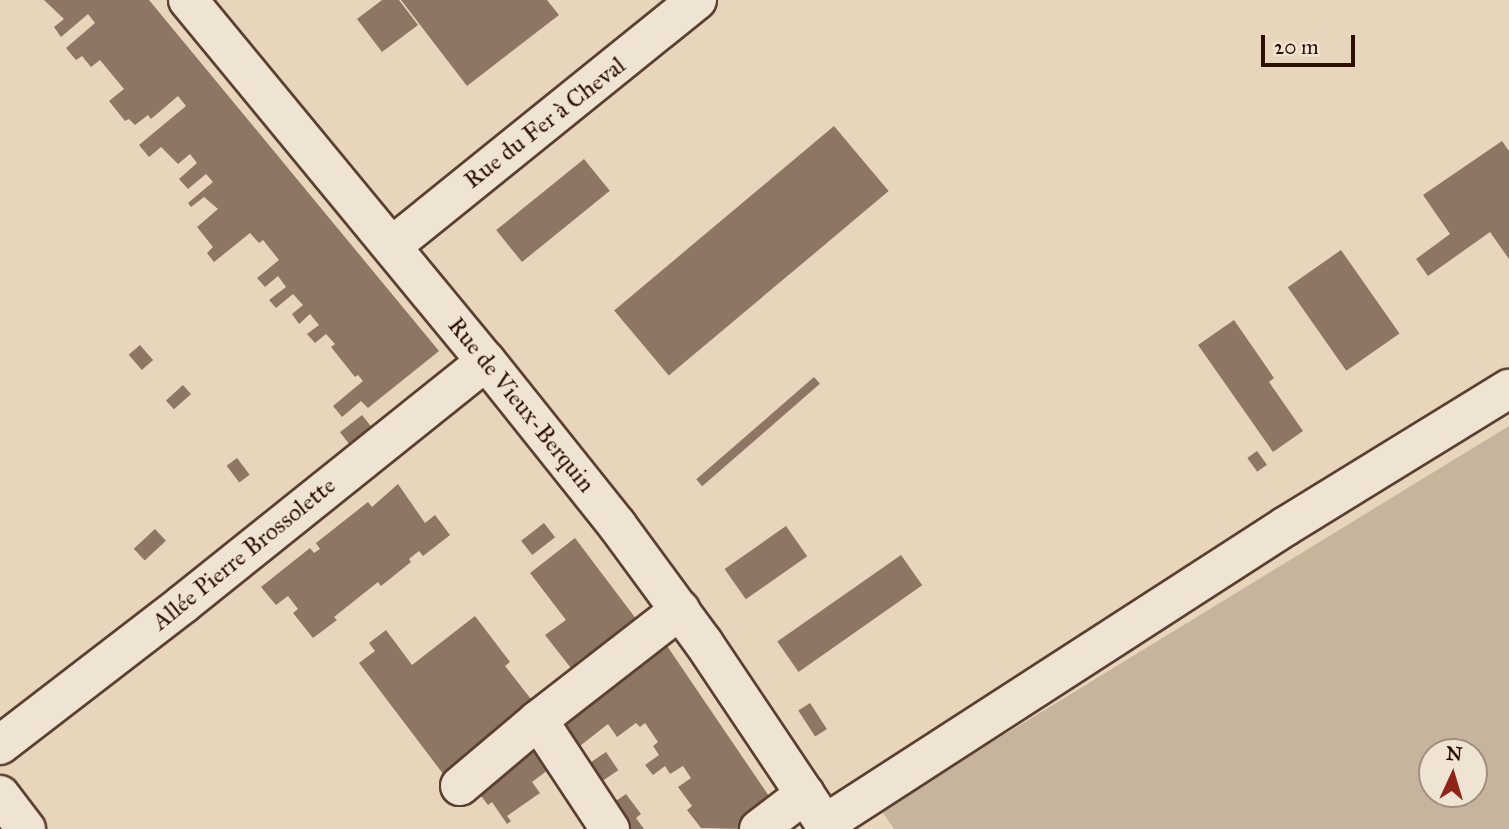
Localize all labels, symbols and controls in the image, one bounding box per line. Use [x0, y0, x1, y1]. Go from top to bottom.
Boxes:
scale bar [1264, 21, 1358, 65]
text: 20 m [1274, 34, 1319, 60]
street label: Rue du Fer à Cheval [459, 51, 631, 195]
street label: Rue de Vieux-Berquin [442, 312, 600, 498]
street label: Allée Pierre Brossolette [147, 471, 341, 637]
north arrow [1418, 738, 1488, 808]
text: N [1446, 742, 1463, 766]

